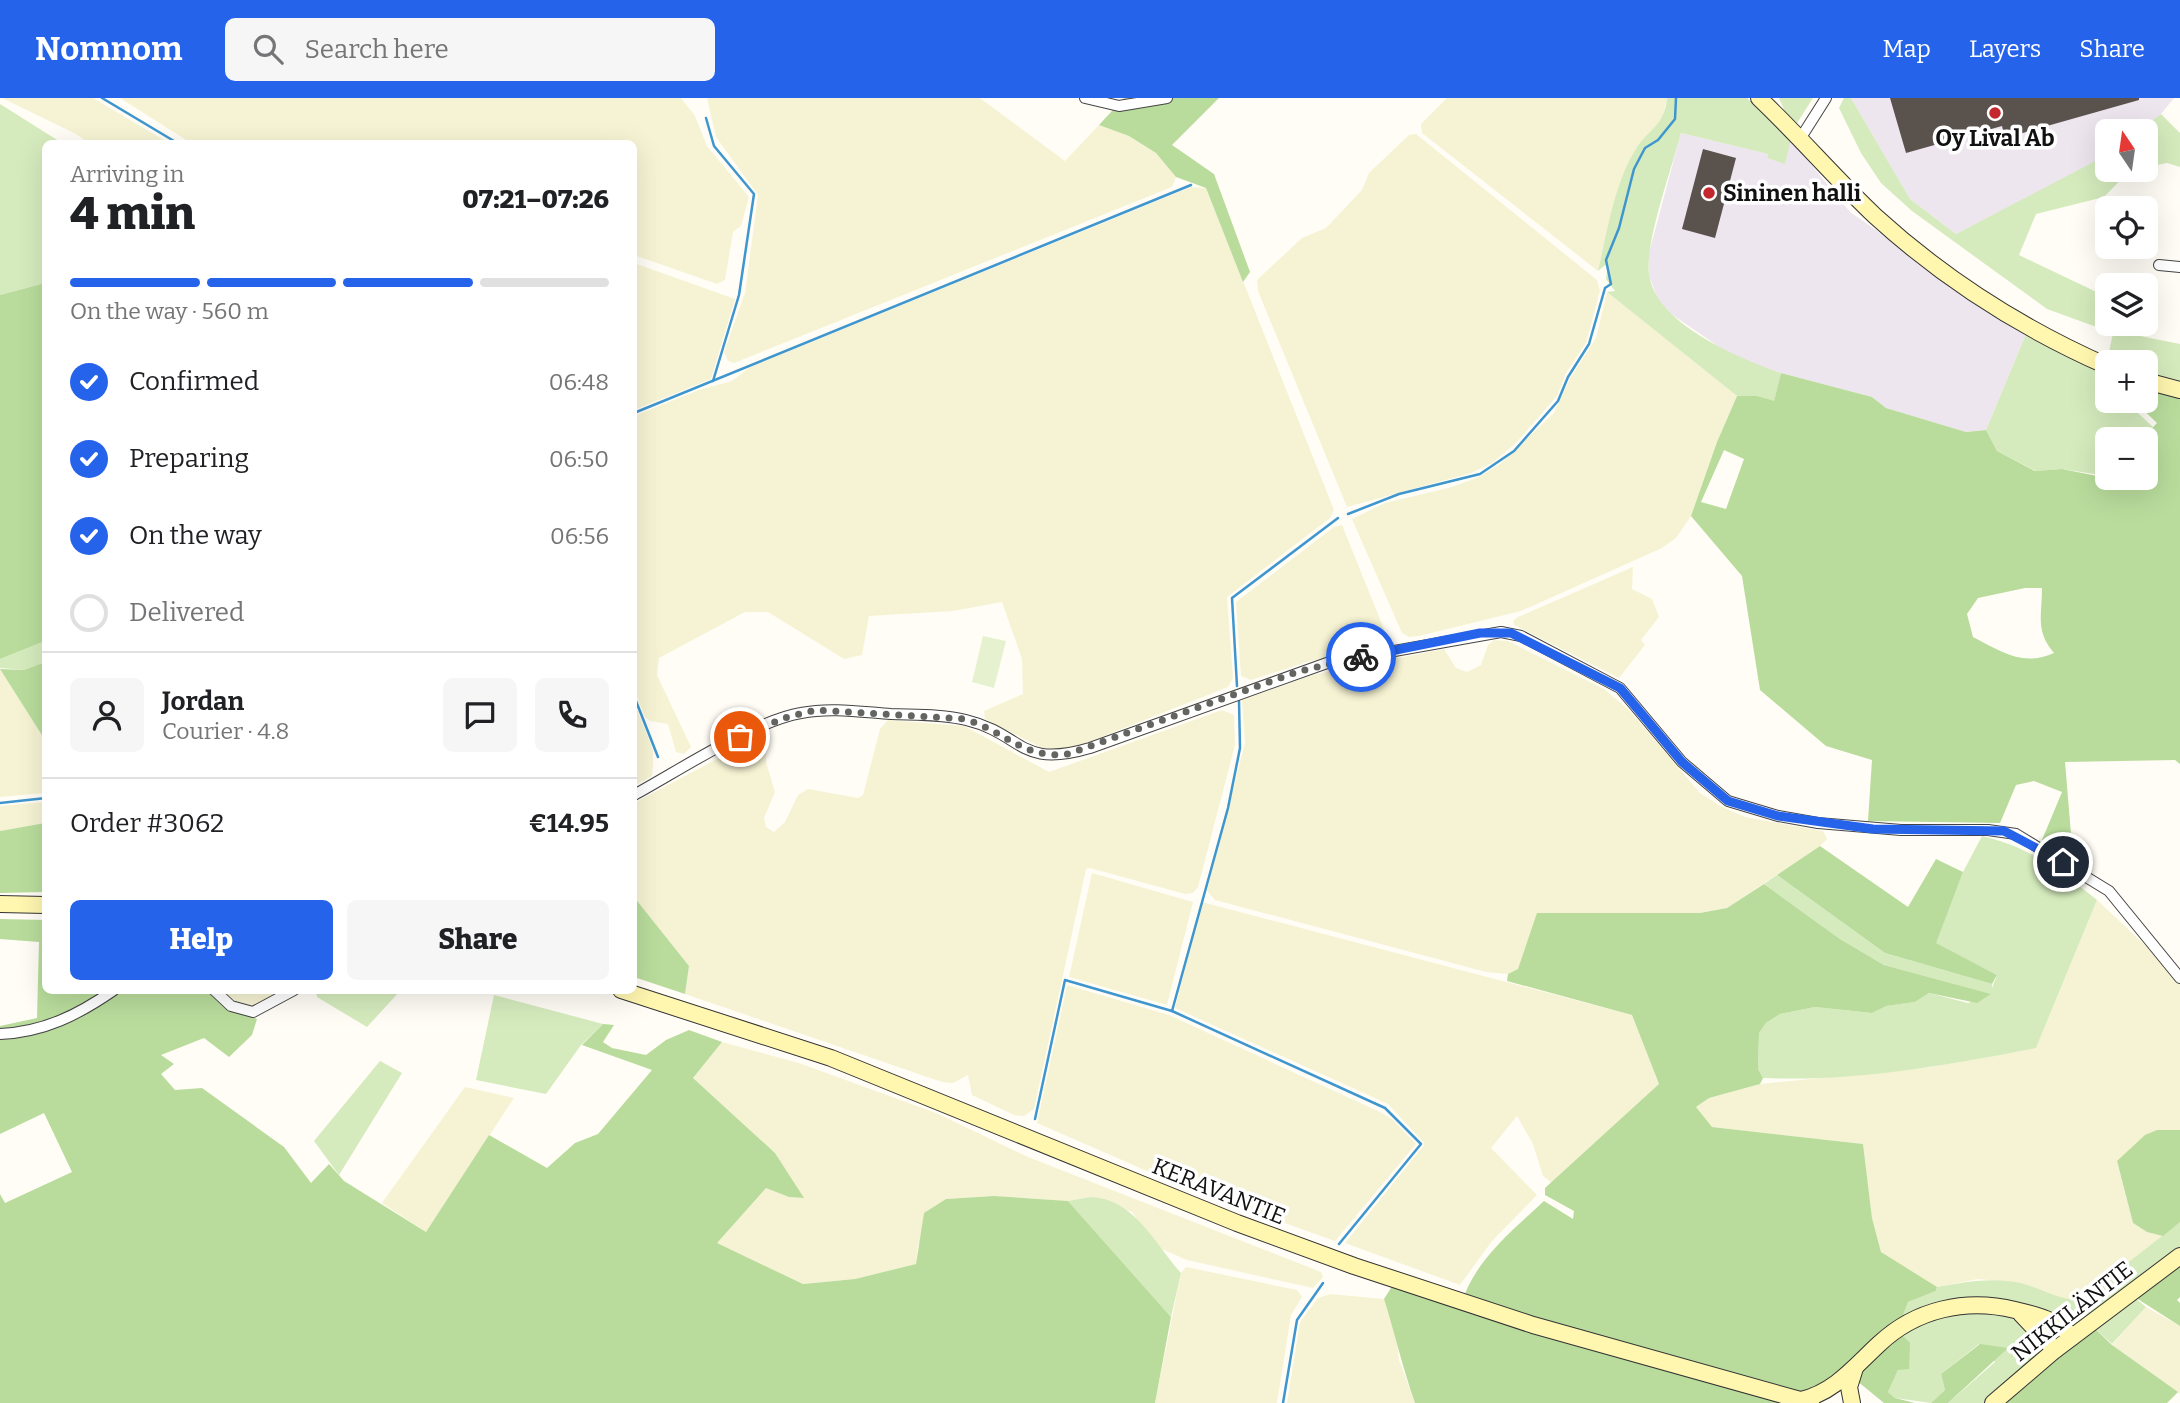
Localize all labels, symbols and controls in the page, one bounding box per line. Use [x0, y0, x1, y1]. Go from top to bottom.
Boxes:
search box [225, 18, 715, 81]
text: Nomnom [35, 29, 183, 69]
icon: search [249, 30, 287, 68]
text: Search here [305, 34, 449, 65]
text: Map [1883, 35, 1931, 63]
text: Layers [1969, 35, 2041, 63]
text: Share [2079, 35, 2145, 63]
marker: Oy Lival Ab [1987, 105, 2003, 121]
north arrow [2095, 119, 2158, 182]
map controls [2095, 119, 2158, 490]
place label: Oy Lival Ab [1935, 124, 2055, 152]
text: Arriving in [70, 160, 184, 188]
place label: Sininen halli [1723, 179, 1861, 207]
text: 07:21–07:26 [462, 184, 609, 215]
marker: Sininen halli [1701, 185, 1717, 201]
text: 4 min [70, 186, 195, 241]
button: locate [2095, 196, 2158, 259]
button: layers [2095, 273, 2158, 336]
text: On the way · 560 m [70, 297, 269, 325]
button: + [2095, 350, 2158, 413]
icon: check [70, 363, 108, 401]
text: Confirmed [129, 366, 259, 397]
text: 06:48 [549, 368, 609, 396]
button: − [2095, 427, 2158, 490]
icon: check [70, 440, 108, 478]
text: Preparing [129, 443, 249, 474]
text: 06:50 [549, 445, 609, 473]
icon: check [70, 517, 108, 555]
text: On the way [129, 520, 262, 551]
text: 06:56 [550, 522, 609, 550]
text: Delivered [129, 597, 244, 628]
courier [1326, 622, 1396, 692]
icon: bike [1342, 638, 1380, 676]
button: person [70, 678, 144, 752]
button: chat [443, 678, 517, 752]
button: phone [535, 678, 609, 752]
text: Jordan [162, 686, 244, 717]
pin [710, 707, 770, 767]
text: Courier · 4.8 [162, 717, 289, 745]
icon: bag [721, 718, 759, 756]
text: Order #3062 [70, 808, 224, 839]
text: €14.95 [529, 808, 609, 839]
pin [2033, 832, 2093, 892]
icon: home [2044, 843, 2082, 881]
button: Help [70, 900, 333, 980]
button: Share [347, 900, 609, 980]
street label: KERAVANTIE [1148, 1152, 1290, 1230]
street label: NIKKILÄNTIE [2006, 1255, 2138, 1367]

